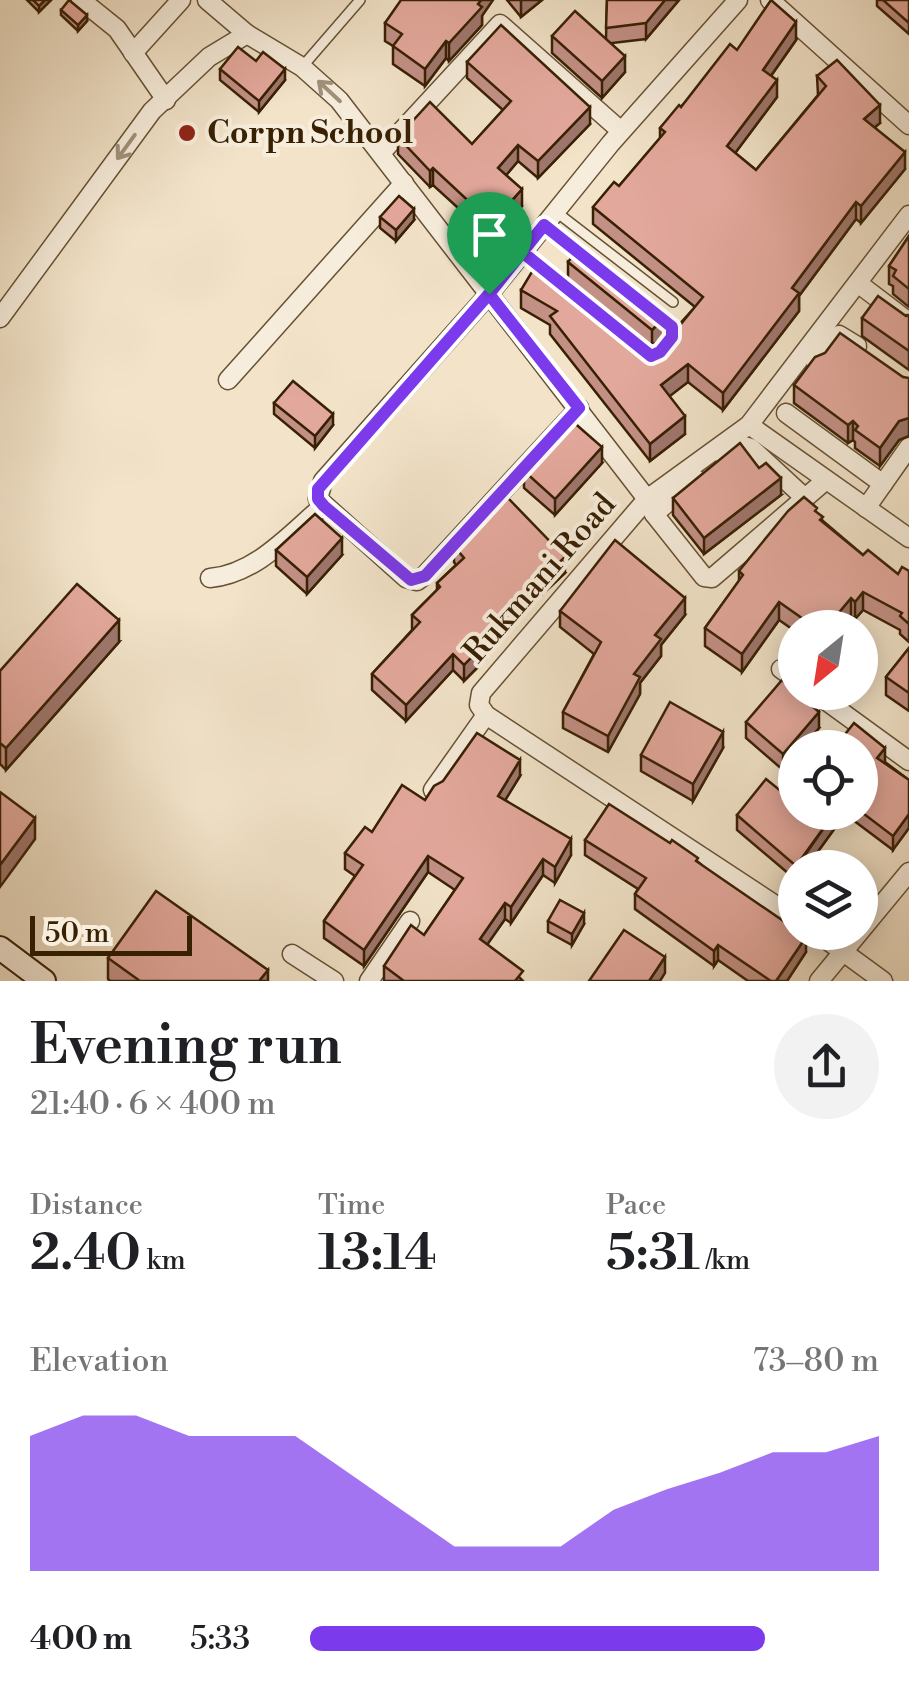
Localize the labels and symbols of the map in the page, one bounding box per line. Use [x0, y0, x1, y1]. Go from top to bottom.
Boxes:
one-way arrow [317, 80, 342, 103]
place label: Corpn School [207, 113, 413, 153]
marker: Corpn School [176, 122, 198, 144]
one-way arrow [115, 133, 136, 160]
pin [447, 192, 532, 295]
street label: Rukmani Road [455, 485, 625, 671]
north arrow [778, 610, 878, 710]
scale bar [30, 911, 192, 956]

